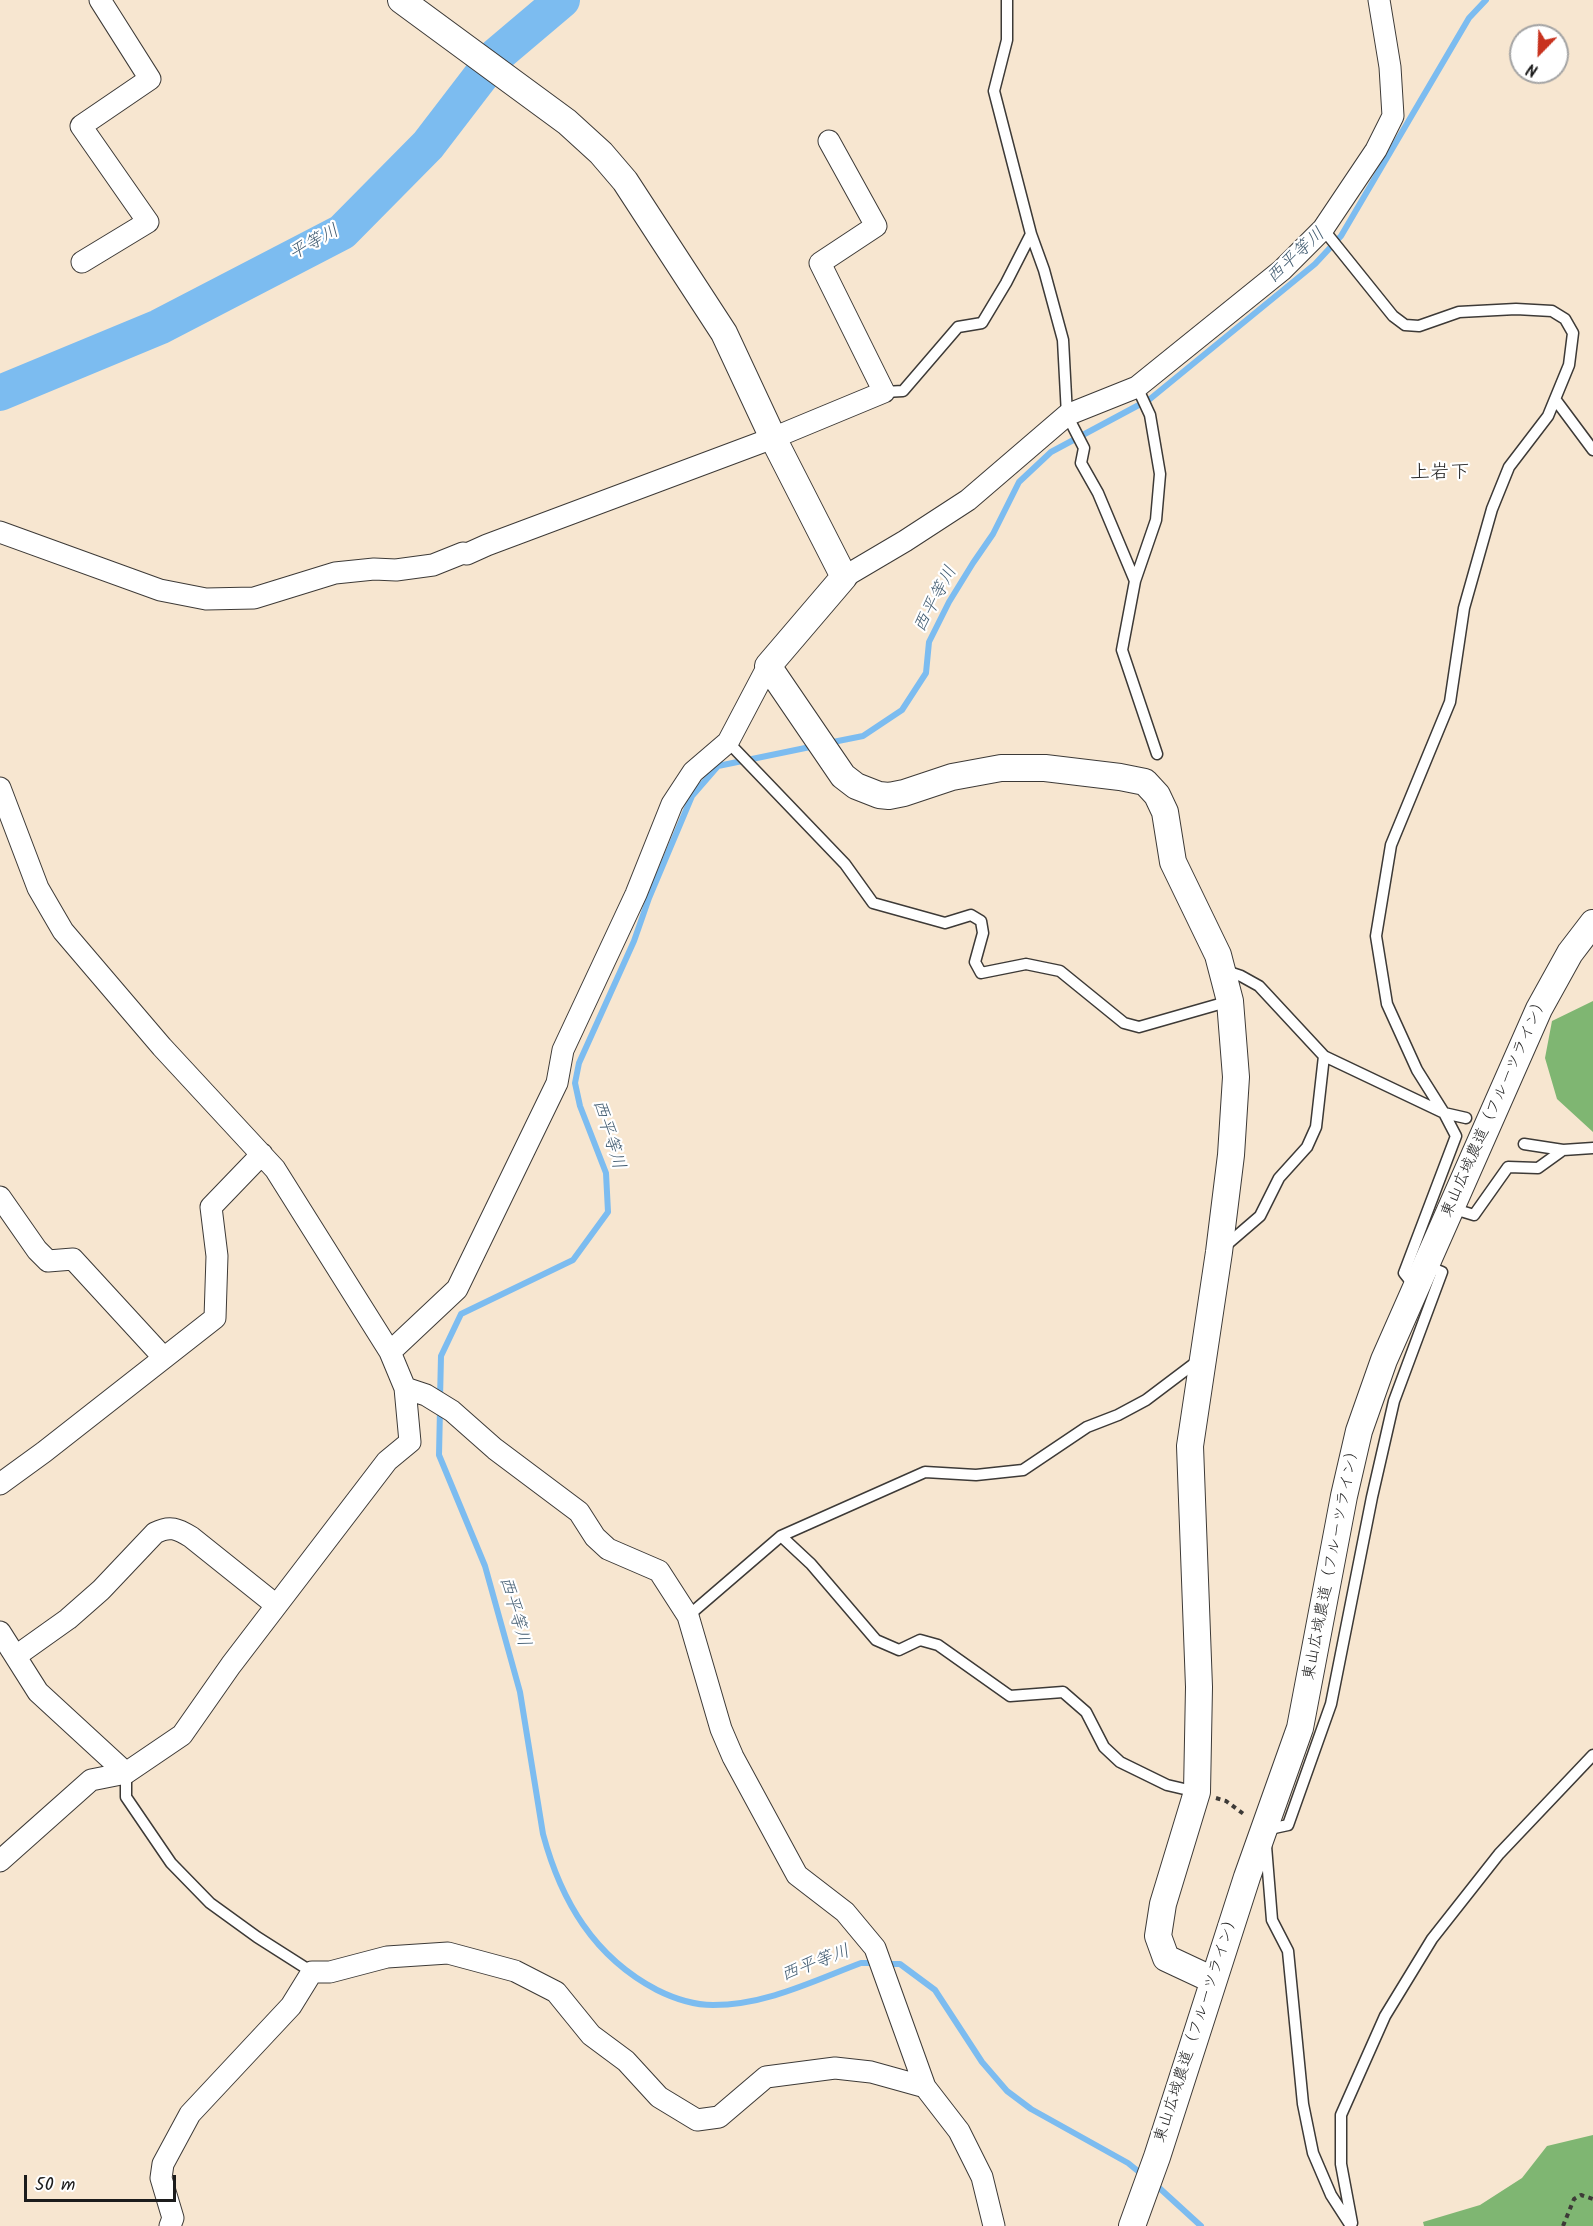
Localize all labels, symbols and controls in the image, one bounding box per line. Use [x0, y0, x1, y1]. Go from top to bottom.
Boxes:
north arrow [1509, 24, 1569, 84]
text: N [1523, 56, 1542, 83]
water label: 平等川 [286, 221, 344, 267]
water label: 西平等川 [1263, 225, 1331, 289]
district label: 上岩下 [1410, 463, 1470, 487]
water label: 西平等川 [911, 563, 963, 637]
street label: 東山広域農道（フルーツライン） [1438, 993, 1554, 1221]
water label: 西平等川 [586, 1097, 628, 1173]
street label: 東山広域農道（フルーツライン） [1301, 1442, 1365, 1682]
water label: 西平等川 [493, 1574, 533, 1650]
street label: 東山広域農道（フルーツライン） [1152, 1911, 1244, 2145]
water label: 西平等川 [779, 1942, 853, 1988]
scale bar [27, 2163, 178, 2201]
text: 50 m [35, 2171, 75, 2200]

